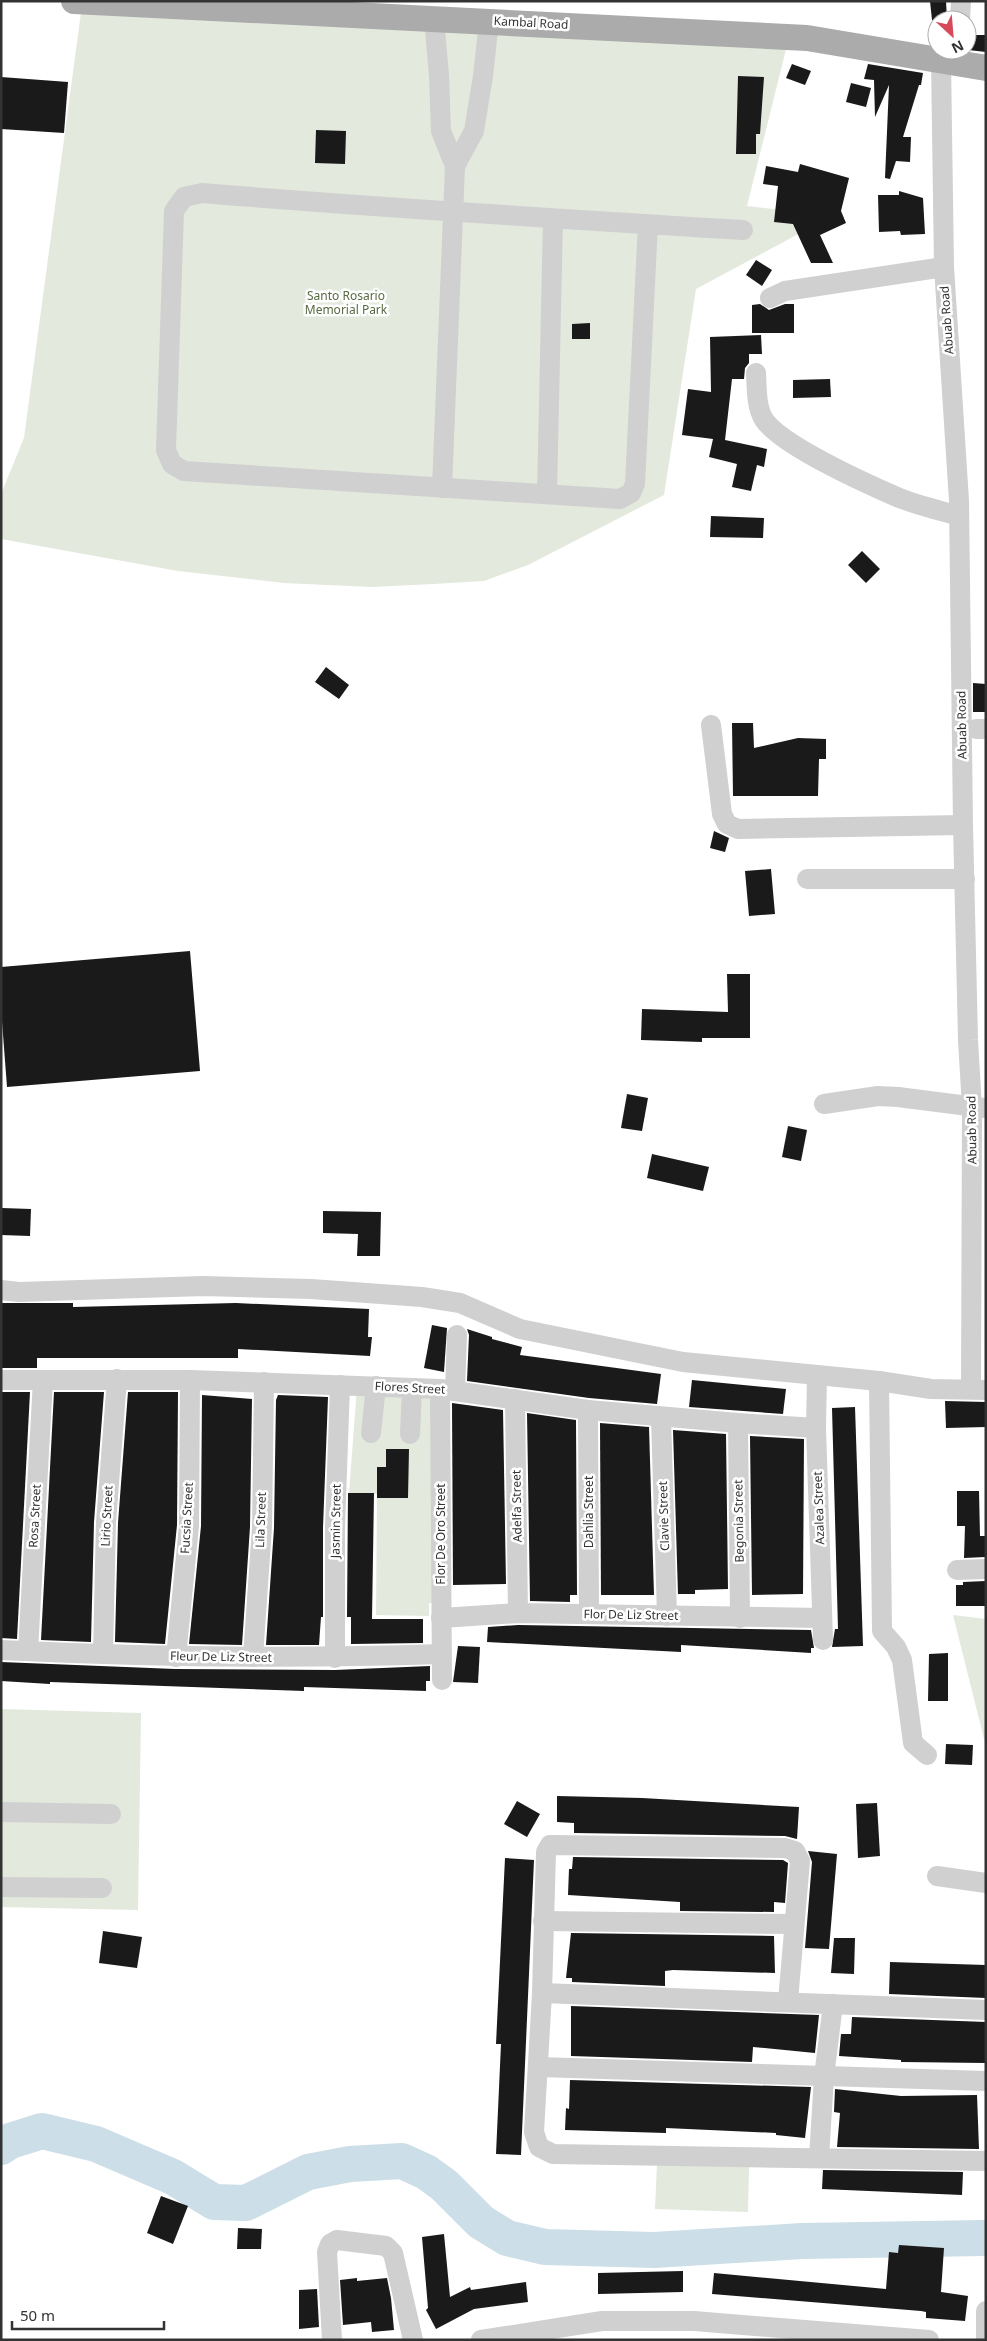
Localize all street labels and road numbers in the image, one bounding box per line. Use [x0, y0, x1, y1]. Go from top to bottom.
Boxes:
street label: Kambal Road [493, 12, 569, 33]
street label: Abuab Road [936, 285, 957, 355]
street label: Abuab Road [952, 691, 971, 759]
street label: Abuab Road [962, 1096, 981, 1164]
street label: Flores Street [374, 1377, 446, 1398]
street label: Adelfa Street [507, 1469, 526, 1542]
street label: Azalea Street [809, 1470, 828, 1545]
street label: Dahlia Street [580, 1475, 597, 1548]
street label: Begonia Street [729, 1479, 748, 1563]
street label: Clavie Street [654, 1480, 673, 1551]
street label: Fucsia Street [176, 1481, 197, 1554]
street label: Rosa Street [24, 1483, 45, 1548]
street label: Jasmin Street [326, 1483, 345, 1559]
street label: Flor De Oro Street [432, 1483, 449, 1585]
street label: Lirio Street [96, 1484, 117, 1547]
street label: Lila Street [251, 1491, 270, 1548]
street label: Flor De Liz Street [583, 1605, 679, 1624]
street label: Fleur De Liz Street [170, 1647, 273, 1666]

